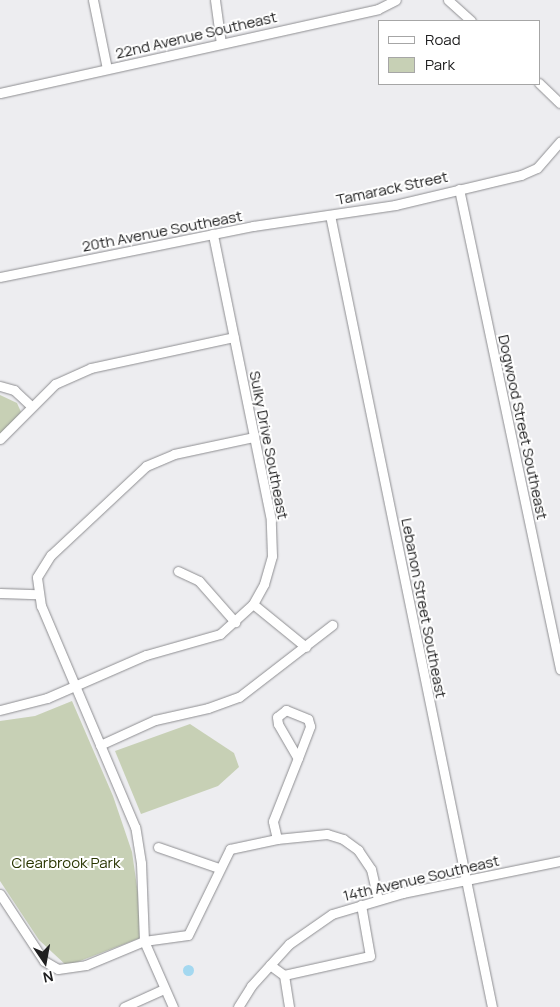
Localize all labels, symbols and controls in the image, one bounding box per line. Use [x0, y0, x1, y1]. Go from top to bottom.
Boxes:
street label: 22nd Avenue Southeast [114, 8, 278, 62]
legend [378, 20, 540, 85]
text: Road [425, 29, 461, 50]
text: Park [425, 54, 455, 75]
street label: Tamarack Street [335, 167, 449, 209]
street label: 20th Avenue Southeast [80, 207, 244, 255]
street label: Dogwood Street Southeast [495, 333, 551, 521]
street label: Sulky Drive Southeast [246, 369, 292, 521]
street label: Lebanon Street Southeast [398, 516, 450, 700]
street label: 14th Avenue Southeast [341, 851, 501, 905]
park label: Clearbrook Park [12, 854, 120, 872]
north arrow [20, 937, 70, 987]
text: N [41, 967, 55, 987]

